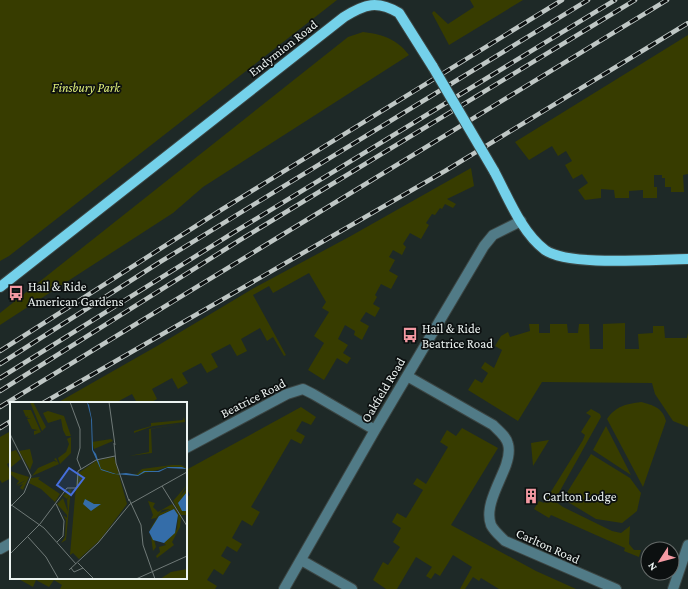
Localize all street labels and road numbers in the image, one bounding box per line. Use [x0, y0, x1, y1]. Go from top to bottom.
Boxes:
street label: Endymion Road [246, 16, 320, 79]
street label: Oakfield Road [358, 355, 408, 425]
street label: Beatrice Road [218, 375, 288, 421]
street label: Carlton Road [514, 525, 582, 567]

